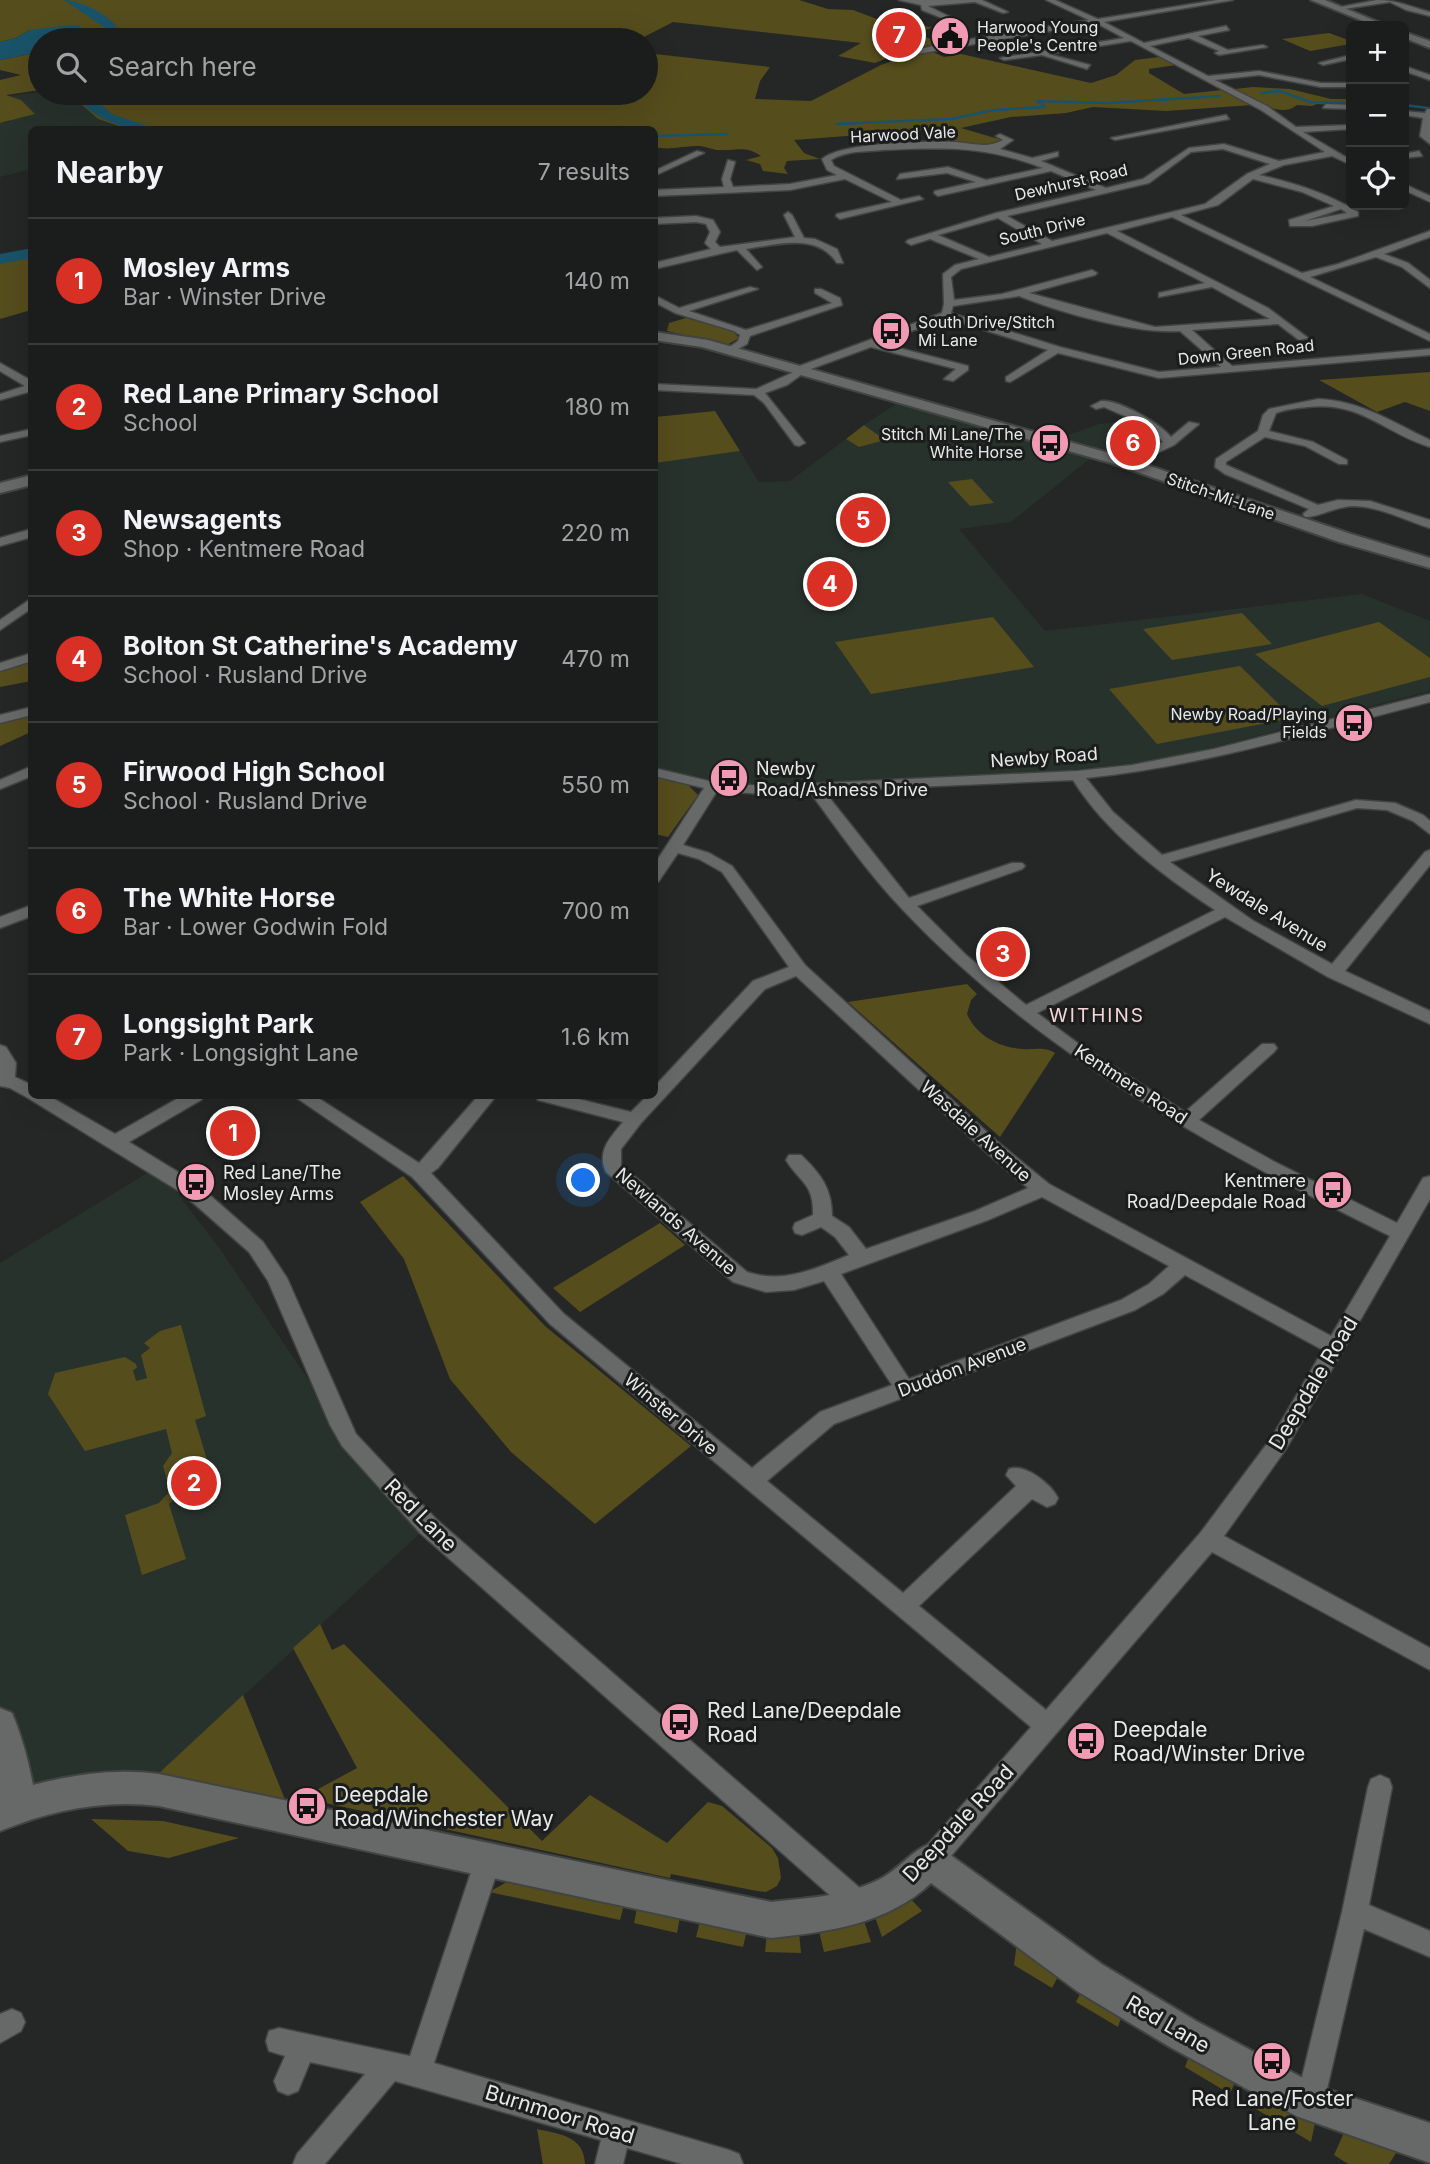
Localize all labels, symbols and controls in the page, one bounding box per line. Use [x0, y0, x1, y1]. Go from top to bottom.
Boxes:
pin: 7 [876, 9, 922, 61]
public building icon: Harwood Young People's Centre [929, 15, 971, 57]
place label: Harwood Young People's Centre [977, 17, 1098, 55]
map controls [1346, 21, 1409, 210]
button: + [1346, 21, 1409, 84]
search box [28, 28, 658, 105]
icon: search [52, 48, 90, 86]
text: Search here [108, 51, 257, 82]
button: − [1346, 84, 1409, 147]
street label: Harwood Vale [850, 121, 956, 147]
button: locate [1346, 147, 1409, 210]
text: Nearby [56, 154, 164, 190]
text: 7 results [538, 158, 630, 186]
street label: Dewhurst Road [1013, 159, 1129, 205]
street label: South Drive [997, 209, 1087, 249]
text: Mosley Arms [123, 252, 290, 283]
text: 1 [74, 267, 84, 295]
text: 140 m [565, 267, 630, 295]
text: Bar · Winster Drive [123, 283, 326, 311]
bus stop icon: South Drive/Stitch Mi Lane [870, 310, 912, 352]
place label: South Drive/Stitch Mi Lane [918, 312, 1055, 350]
street label: Down Green Road [1177, 335, 1315, 369]
text: Red Lane Primary School [123, 378, 439, 409]
text: 2 [72, 393, 86, 421]
text: 180 m [565, 393, 630, 421]
text: School [123, 409, 198, 437]
pin: 6 [1110, 417, 1156, 469]
bus stop icon: Stitch Mi Lane/The White Horse [1029, 422, 1071, 464]
place label: Stitch Mi Lane/The White Horse [881, 424, 1023, 462]
street label: Stitch-Mi-Lane [1164, 468, 1278, 524]
pin: 5 [840, 494, 886, 546]
text: Newsagents [123, 504, 282, 535]
text: 3 [72, 519, 86, 547]
text: 220 m [561, 519, 630, 547]
text: Shop · Kentmere Road [123, 535, 365, 563]
pin: 4 [807, 558, 853, 610]
text: Bolton St Catherine's Academy [123, 630, 518, 661]
text: 4 [71, 645, 87, 673]
text: 470 m [561, 645, 630, 673]
text: School · Rusland Drive [123, 661, 367, 689]
bus stop icon: Newby Road/Playing Fields [1333, 702, 1375, 744]
place label: Newby Road/Playing Fields [1171, 704, 1327, 742]
street label: Newby Road [990, 743, 1098, 771]
text: Firwood High School [123, 756, 385, 787]
bus stop icon: Newby Road/Ashness Drive [708, 757, 750, 799]
place label: Newby Road/Ashness Drive [756, 758, 928, 800]
text: 5 [72, 771, 86, 799]
text: 550 m [561, 771, 630, 799]
text: School · Rusland Drive [123, 787, 367, 815]
street label: Yewdale Avenue [1202, 864, 1332, 956]
text: The White Horse [123, 882, 335, 913]
text: 6 [72, 897, 86, 925]
text: 700 m [562, 897, 630, 925]
text: Bar · Lower Godwin Fold [123, 913, 388, 941]
pin: 3 [980, 928, 1026, 980]
district label: WITHINS [1049, 1004, 1145, 1027]
text: Longsight Park [123, 1008, 314, 1039]
text: 7 [72, 1023, 86, 1051]
text: 1.6 km [561, 1023, 630, 1051]
text: Park · Longsight Lane [123, 1039, 359, 1067]
street label: Kentmere Road [1071, 1040, 1191, 1128]
street label: Wasdale Avenue [917, 1076, 1035, 1186]
pin: 1 [210, 1107, 256, 1159]
bus stop icon: Red Lane/The Mosley Arms [175, 1161, 217, 1203]
place label: Red Lane/The Mosley Arms [223, 1162, 342, 1204]
your location [566, 1163, 600, 1197]
street label: Newlands Avenue [612, 1163, 740, 1279]
bus stop icon: Kentmere Road/Deepdale Road [1312, 1169, 1354, 1211]
place label: Kentmere Road/Deepdale Road [1127, 1170, 1306, 1212]
street label: Deepdale Road [1263, 1312, 1363, 1454]
street label: Duddon Avenue [895, 1333, 1029, 1401]
street label: Winster Drive [620, 1369, 722, 1459]
pin: 2 [171, 1457, 217, 1509]
street label: Red Lane [379, 1473, 463, 1557]
place label: Red Lane/Deepdale Road [707, 1698, 902, 1747]
bus stop icon: Red Lane/Deepdale Road [659, 1701, 701, 1743]
place label: Deepdale Road/Winster Drive [1113, 1717, 1305, 1766]
bus stop icon: Deepdale Road/Winster Drive [1065, 1720, 1107, 1762]
street label: Deepdale Road [897, 1759, 1019, 1887]
place label: Deepdale Road/Winchester Way [334, 1782, 554, 1831]
bus stop icon: Deepdale Road/Winchester Way [286, 1785, 328, 1827]
street label: Red Lane [1122, 1990, 1214, 2058]
bus stop icon: Red Lane/Foster Lane [1251, 2040, 1293, 2082]
street label: Burnmoor Road [482, 2079, 638, 2149]
place label: Red Lane/Foster Lane [1191, 2086, 1353, 2135]

